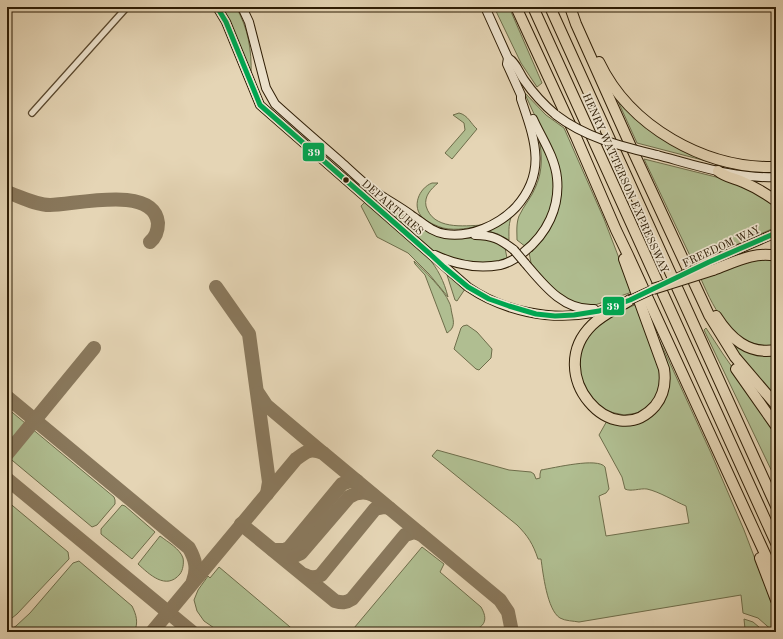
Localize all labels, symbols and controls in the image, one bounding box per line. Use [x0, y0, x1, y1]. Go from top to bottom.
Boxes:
street label: HENRY WATTERSON EXPRESSWAY [580, 92, 669, 275]
line badge: 39 [302, 142, 325, 162]
text: 39 [308, 148, 320, 159]
unlabelled marker [341, 175, 351, 185]
street label: DEPARTURES [359, 178, 425, 238]
street label: FREEDOM WAY [681, 225, 762, 270]
line badge: 39 [602, 296, 625, 316]
text: 39 [607, 302, 619, 313]

